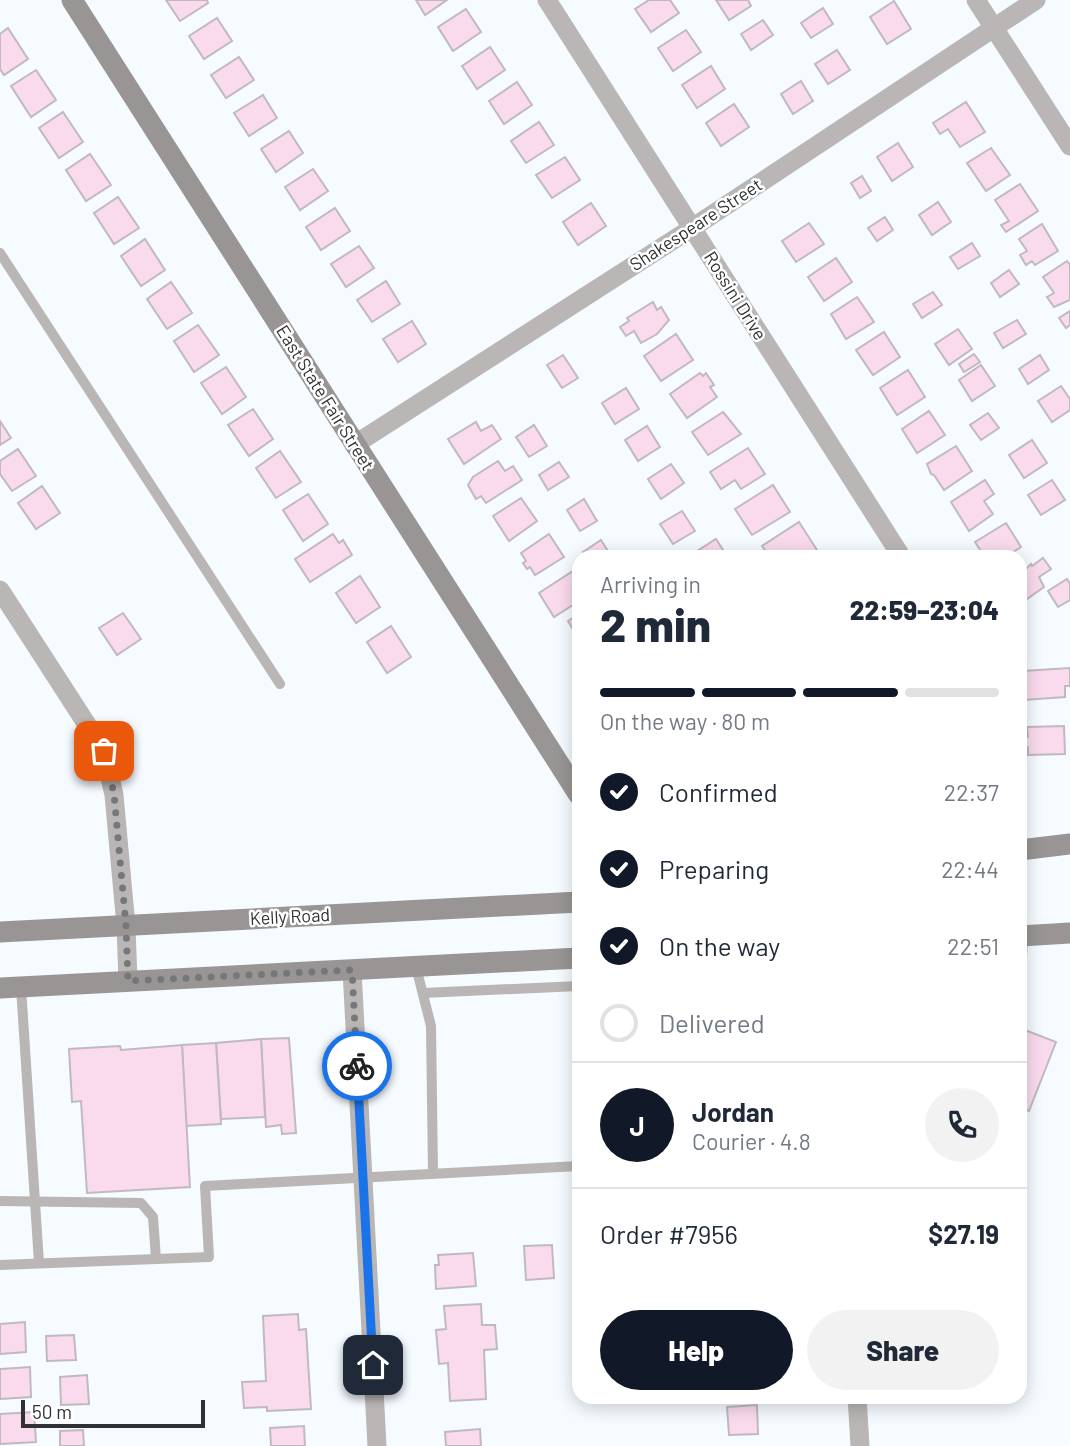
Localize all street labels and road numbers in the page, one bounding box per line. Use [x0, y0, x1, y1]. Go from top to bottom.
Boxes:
street label: Shakespeare Street [625, 173, 766, 275]
street label: Rossini Drive [700, 247, 772, 344]
street label: East State Fair Street [272, 321, 379, 474]
street label: Kelly Road [249, 903, 331, 929]

